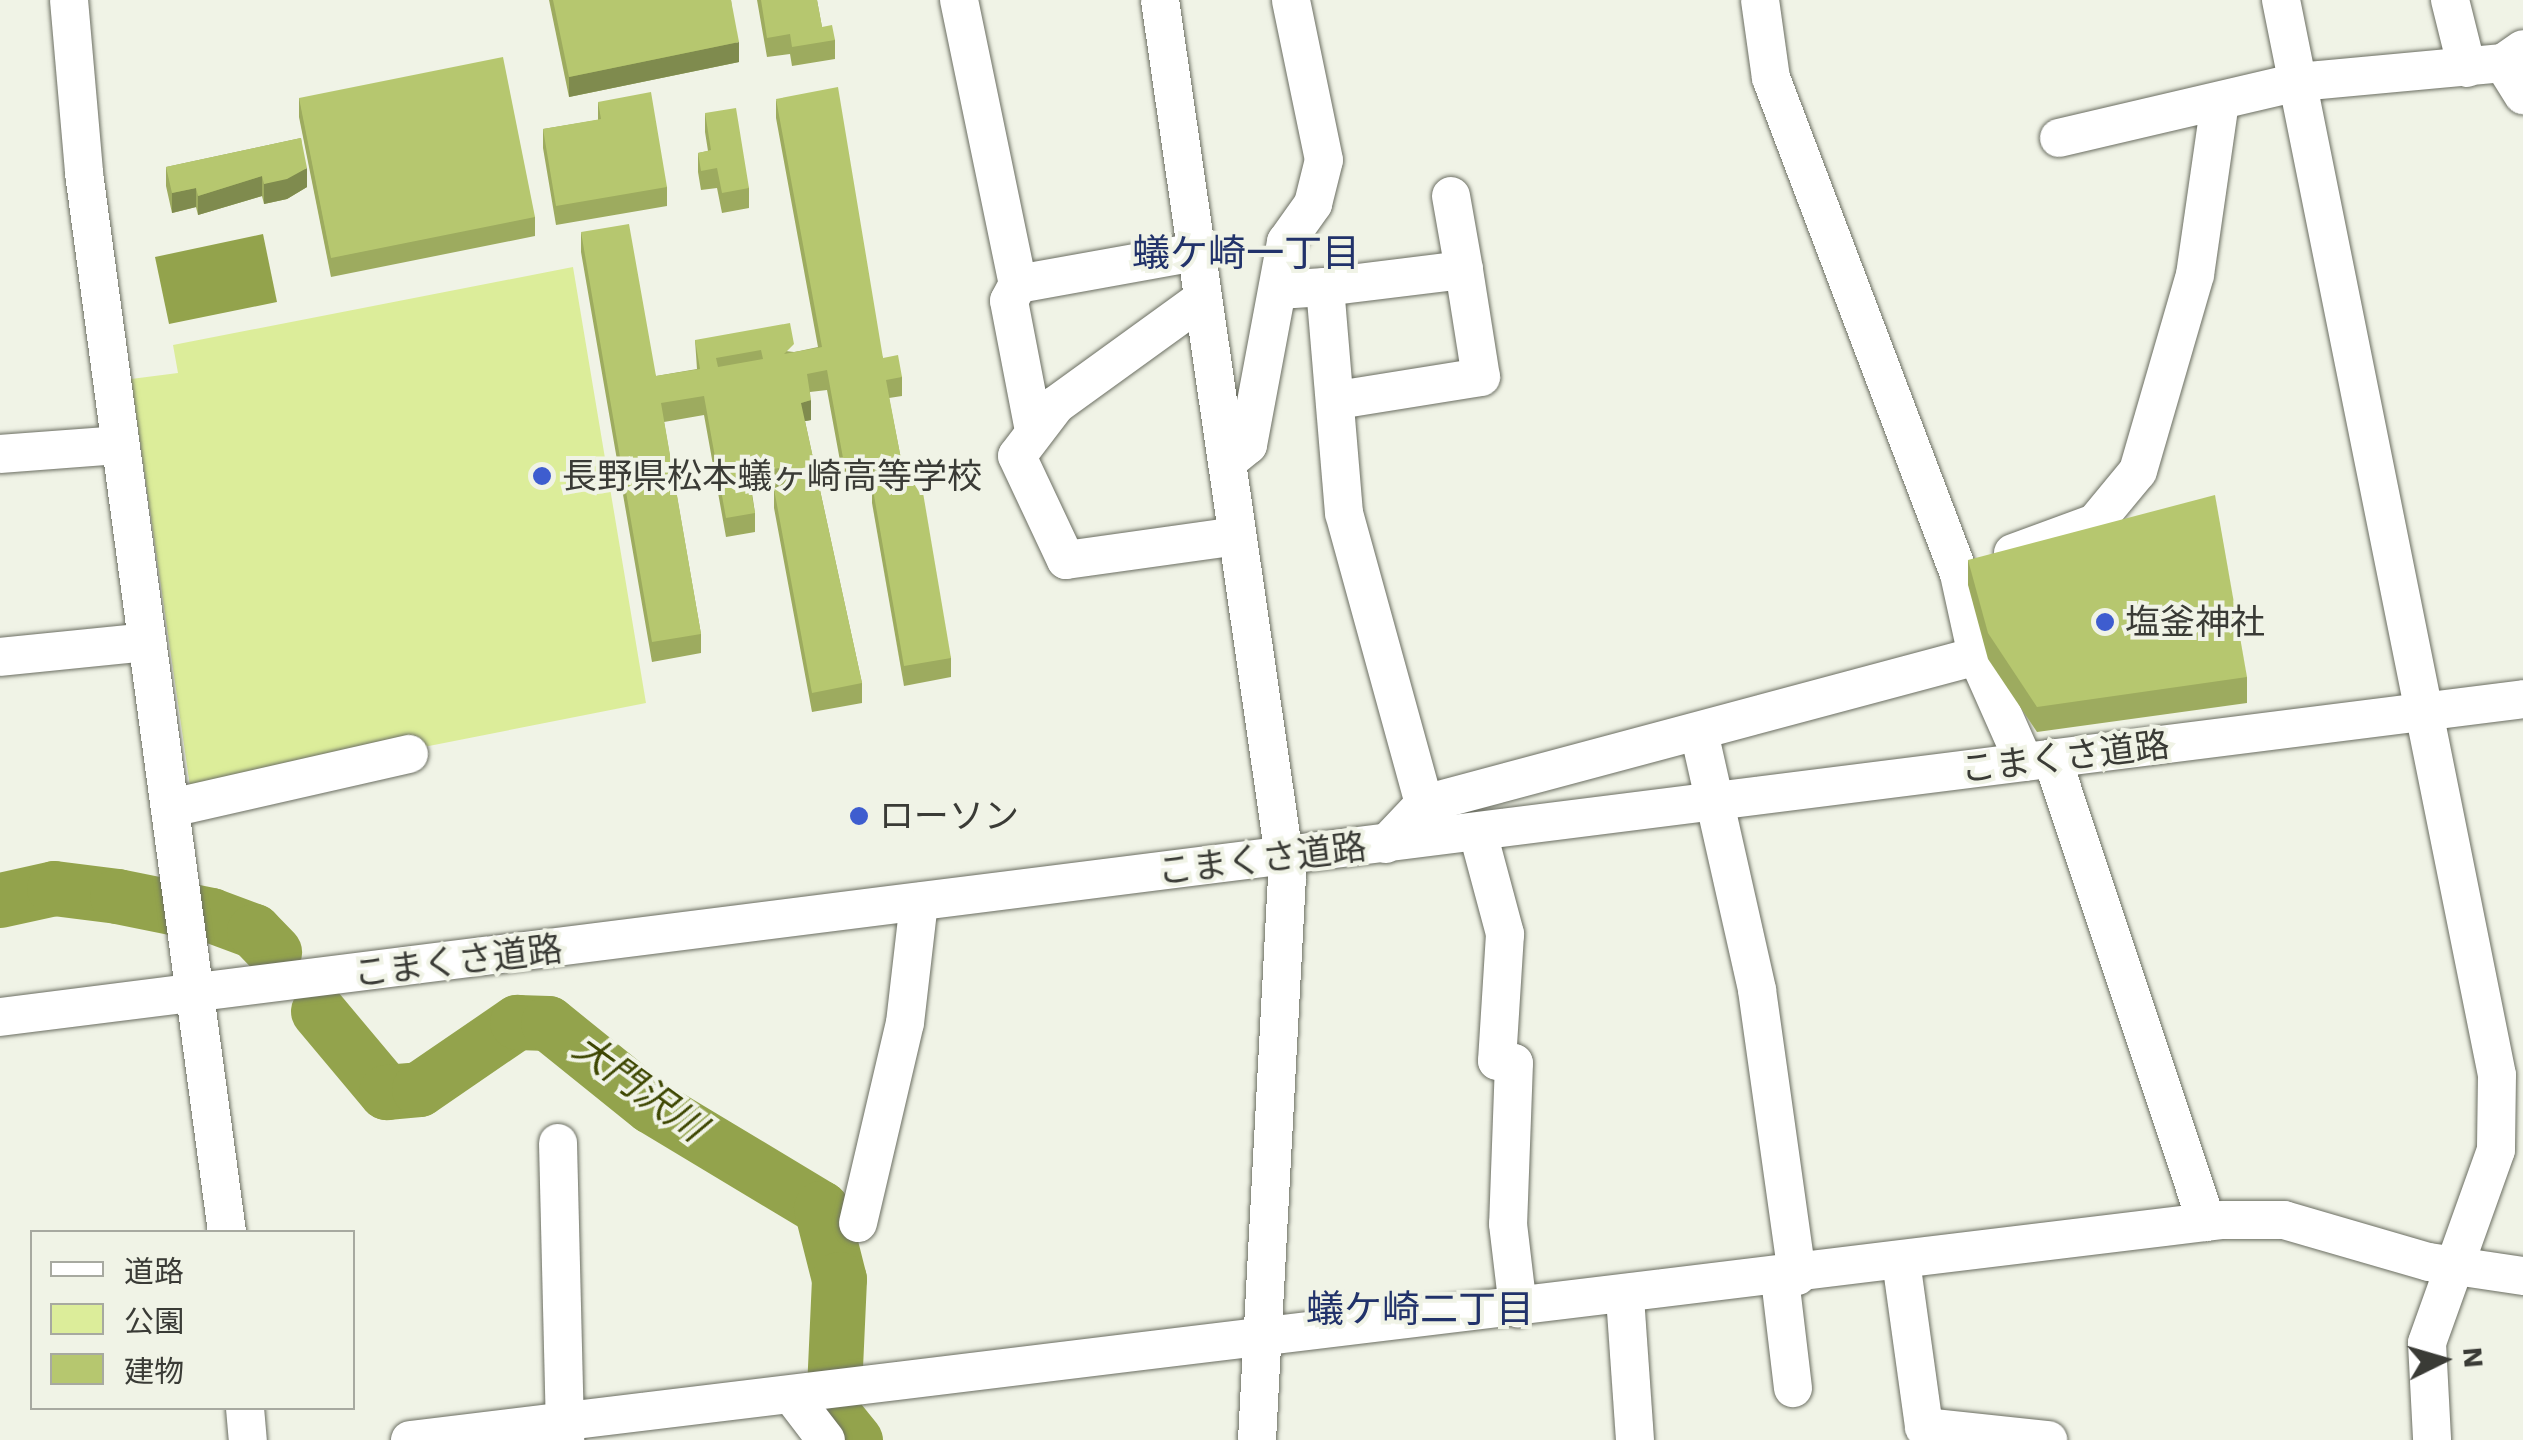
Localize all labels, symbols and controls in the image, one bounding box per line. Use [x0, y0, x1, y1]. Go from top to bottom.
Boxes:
district label: 蟻ケ崎一丁目 [1132, 231, 1360, 277]
place label: 長野県松本蟻ヶ崎高等学校 [562, 455, 982, 497]
marker: 長野県松本蟻ヶ崎高等学校 [531, 465, 553, 487]
place label: 塩釜神社 [2125, 601, 2265, 643]
marker: 塩釜神社 [2094, 611, 2116, 633]
street label: こまくさ道路 [1958, 723, 2172, 791]
place label: ローソン [879, 795, 1019, 837]
marker: ローソン [848, 805, 870, 827]
street label: こまくさ道路 [1155, 825, 1369, 893]
street label: こまくさ道路 [351, 927, 565, 995]
water label: 大門沢川 [564, 1025, 714, 1151]
legend [30, 1230, 355, 1410]
text: 道路 [124, 1254, 184, 1289]
district label: 蟻ケ崎二丁目 [1306, 1287, 1534, 1333]
text: 公園 [124, 1304, 184, 1339]
north arrow [2393, 1310, 2493, 1410]
text: N [2456, 1346, 2491, 1369]
text: 建物 [124, 1354, 184, 1389]

